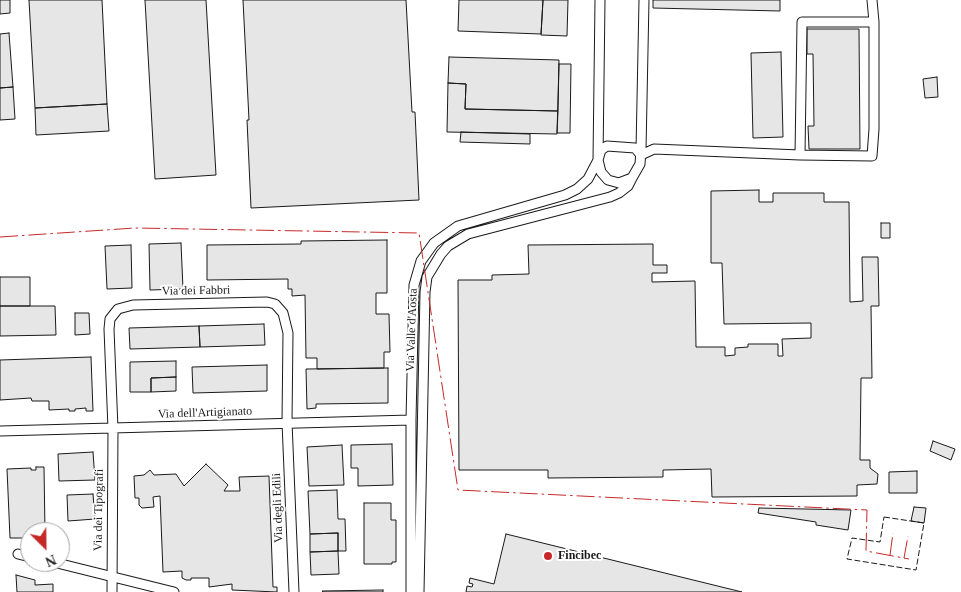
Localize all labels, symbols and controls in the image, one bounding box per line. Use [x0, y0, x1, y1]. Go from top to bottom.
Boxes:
street label: Via dei Fabbri [162, 283, 230, 299]
street label: Via Valle d'Aosta [403, 288, 421, 372]
street label: Via dell'Artigianato [158, 404, 252, 422]
street label: Via dei Tipografi [91, 469, 107, 551]
street label: Via degli Edili [270, 473, 286, 543]
north arrow [20, 522, 70, 572]
place label: Fincibec [558, 549, 601, 563]
marker: Fincibec [542, 550, 554, 562]
text: N [43, 551, 58, 569]

